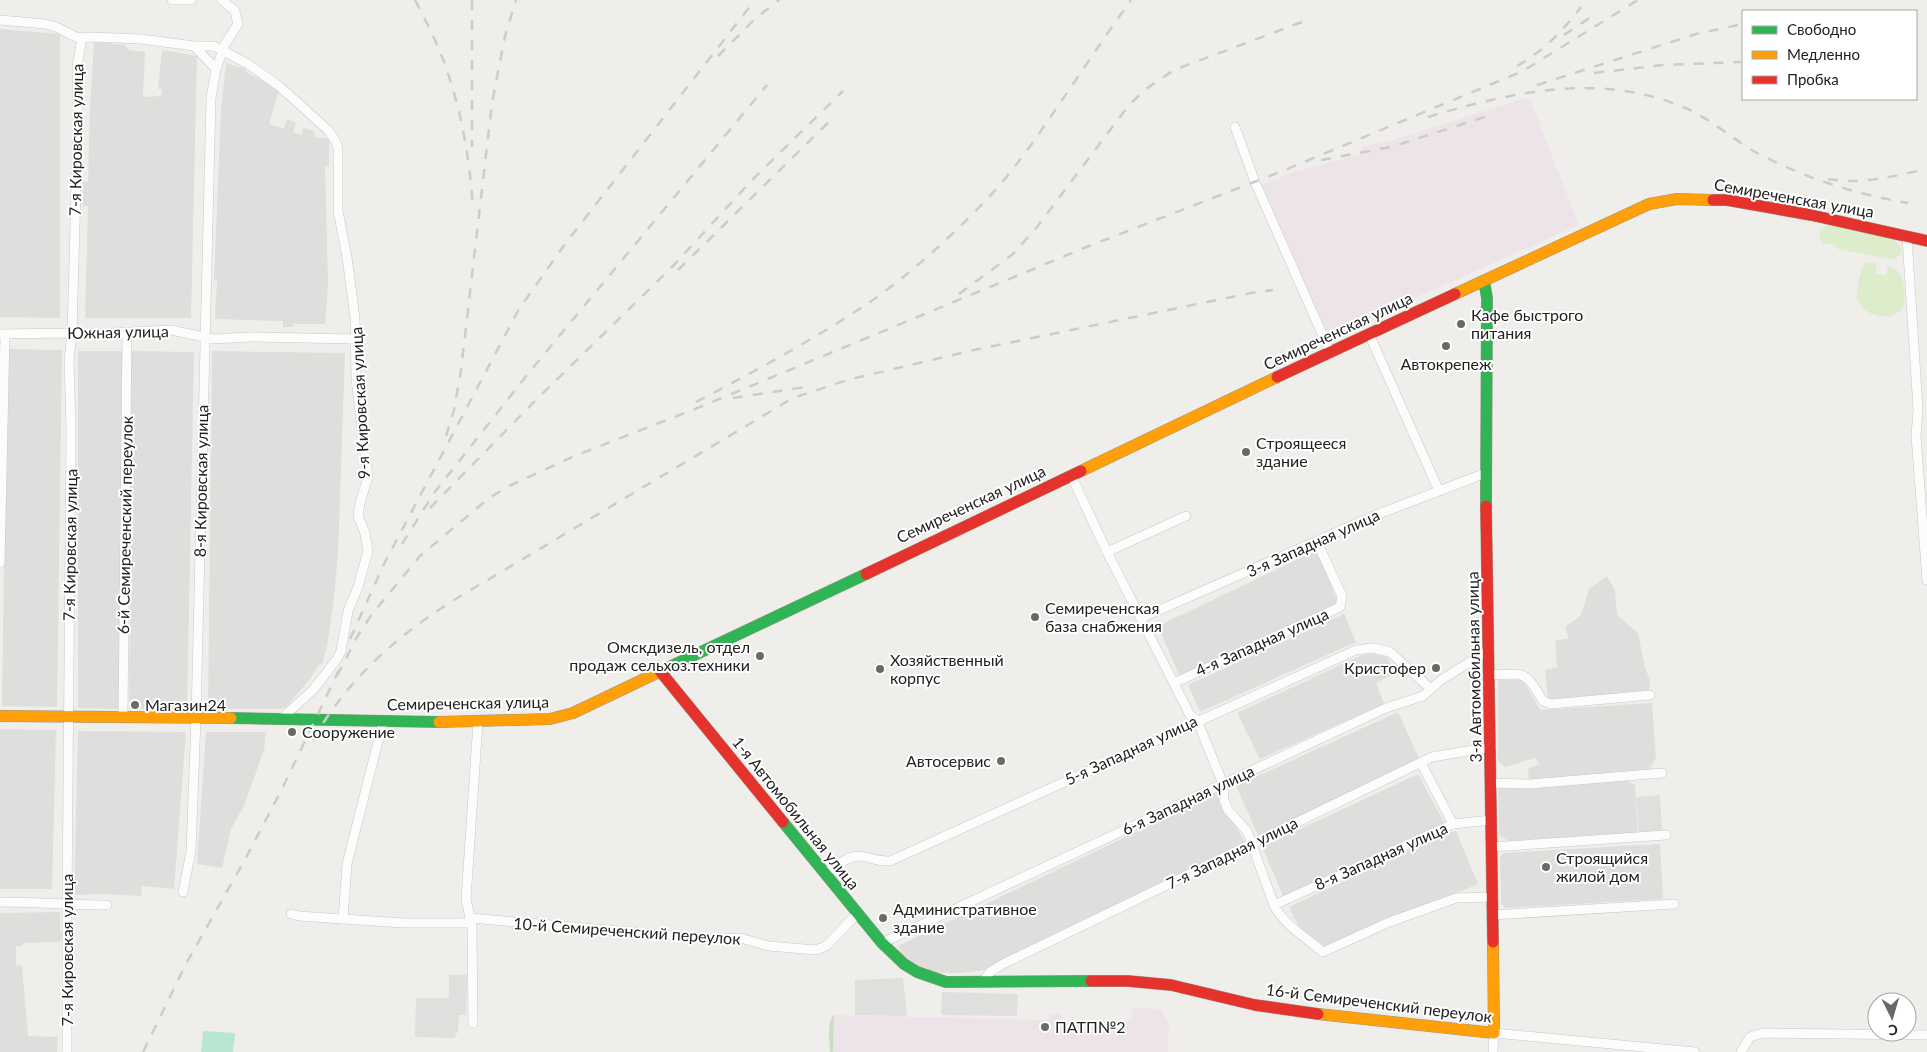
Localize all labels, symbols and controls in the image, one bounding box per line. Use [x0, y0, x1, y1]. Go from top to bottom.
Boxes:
legend [1742, 10, 1917, 100]
text: Свободно [1787, 20, 1856, 38]
text: Медленно [1787, 45, 1860, 63]
street label: 7-я Кировская улица [65, 64, 86, 216]
text: Пробка [1787, 70, 1839, 88]
street label: Семиреченская улица [1713, 174, 1876, 221]
street label: Семиреченская улица [1260, 288, 1415, 373]
place label: Кафе быстрого питания [1471, 305, 1583, 342]
marker: Кафе быстрого питания [1455, 318, 1467, 330]
street label: Южная улица [67, 321, 169, 342]
street label: 9-я Кировская улица [346, 326, 373, 480]
marker: Автокрепеж [1440, 340, 1452, 352]
place label: Автокрепеж [1400, 354, 1492, 373]
street label: 8-я Кировская улица [190, 405, 211, 557]
street label: 6-й Семиреченский переулок [113, 415, 136, 634]
place label: Строящееся здание [1256, 433, 1346, 470]
marker: Строящееся здание [1240, 446, 1252, 458]
street label: Семиреченская улица [893, 461, 1048, 546]
street label: 7-я Кировская улица [59, 469, 80, 621]
street label: 3-я Западная улица [1243, 505, 1382, 580]
street label: 3-я Автомобильная улица [1462, 571, 1485, 763]
place label: Семиреченская база снабжения [1045, 598, 1162, 635]
street label: 4-я Западная улица [1192, 604, 1331, 679]
marker: Семиреченская база снабжения [1029, 611, 1041, 623]
place label: Омскдизель, отдел продаж сельхоз.техники [569, 637, 750, 674]
marker: Омскдизель, отдел продаж сельхоз.техники [754, 650, 766, 662]
place label: Хозяйственный корпус [890, 650, 1004, 687]
place label: Кристофер [1344, 658, 1426, 677]
marker: Кристофер [1430, 662, 1442, 674]
marker: Хозяйственный корпус [874, 663, 886, 675]
street label: Семиреченская улица [387, 692, 549, 713]
place label: Магазин24 [145, 695, 226, 714]
marker: Магазин24 [129, 699, 141, 711]
street label: 5-я Западная улица [1062, 711, 1200, 789]
place label: Сооружение [302, 722, 395, 741]
marker: Сооружение [286, 726, 298, 738]
street label: 1-я Автомобильная улица [729, 732, 864, 893]
place label: Автосервис [906, 751, 991, 770]
marker: Автосервис [995, 755, 1007, 767]
street label: 6-я Западная улица [1119, 761, 1257, 839]
street label: 7-я Западная улица [1163, 813, 1301, 893]
street label: 8-я Западная улица [1311, 818, 1450, 893]
place label: Строящийся жилой дом [1556, 848, 1648, 885]
marker: Строящийся жилой дом [1540, 861, 1552, 873]
street label: 7-я Кировская улица [57, 874, 76, 1026]
place label: Административное здание [893, 899, 1037, 936]
marker: Административное здание [877, 912, 889, 924]
street label: 10-й Семиреченский переулок [513, 913, 742, 948]
street label: 16-й Семиреченский переулок [1265, 979, 1494, 1026]
north arrow [1867, 992, 1917, 1042]
place label: ПАТП№2 [1055, 1017, 1125, 1036]
marker: ПАТП№2 [1039, 1021, 1051, 1033]
text: С [1887, 1022, 1899, 1039]

